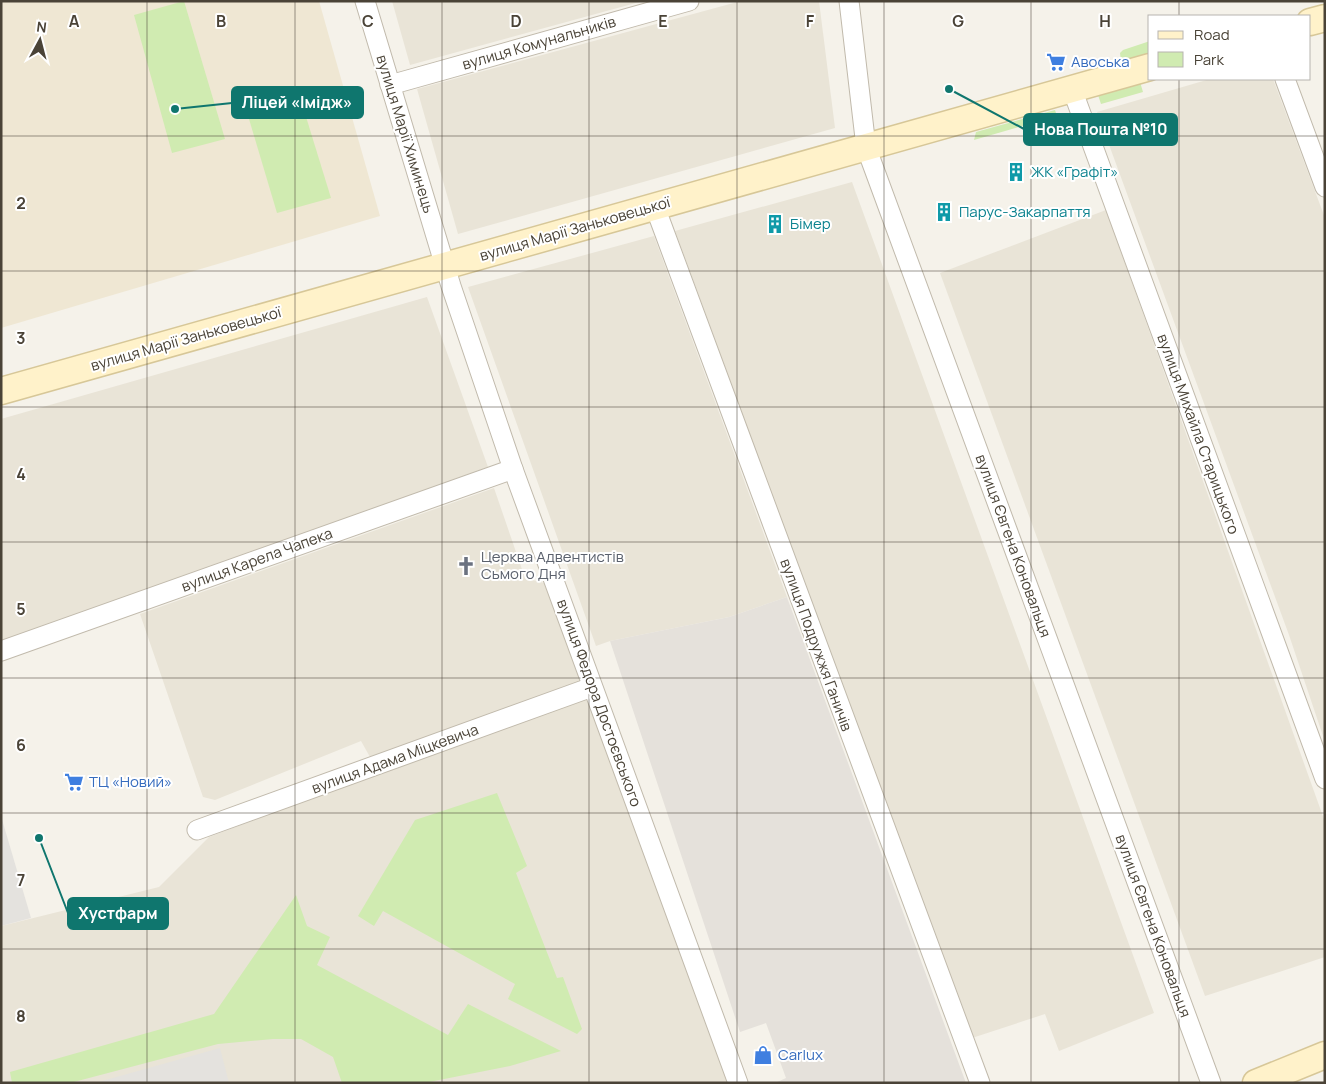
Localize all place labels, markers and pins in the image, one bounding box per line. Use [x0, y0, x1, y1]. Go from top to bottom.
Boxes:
supermarket icon: Авоська [1045, 51, 1067, 73]
place label: Авоська [1071, 51, 1130, 72]
callout: Ліцей «Імідж» [232, 87, 363, 118]
callout: Нова Пошта №10 [1024, 114, 1177, 145]
building icon: ЖК «Графіт» [1005, 161, 1027, 183]
place label: ЖК «Графіт» [1031, 161, 1118, 182]
building icon: Парус-Закарпаття [933, 201, 955, 223]
place label: Парус-Закарпаття [959, 201, 1090, 222]
building icon: Бімер [764, 213, 786, 235]
place label: Бімер [790, 213, 831, 234]
place label: Церква Адвентистів Сьмого Дня [481, 546, 624, 584]
church icon: Церква Адвентистів Сьмого Дня [455, 555, 477, 577]
supermarket icon: ТЦ «Новий» [63, 771, 85, 793]
place label: ТЦ «Новий» [89, 771, 172, 792]
callout: Хустфарм [68, 898, 168, 929]
shop icon: Carlux [752, 1044, 774, 1066]
place label: Carlux [778, 1044, 823, 1065]

